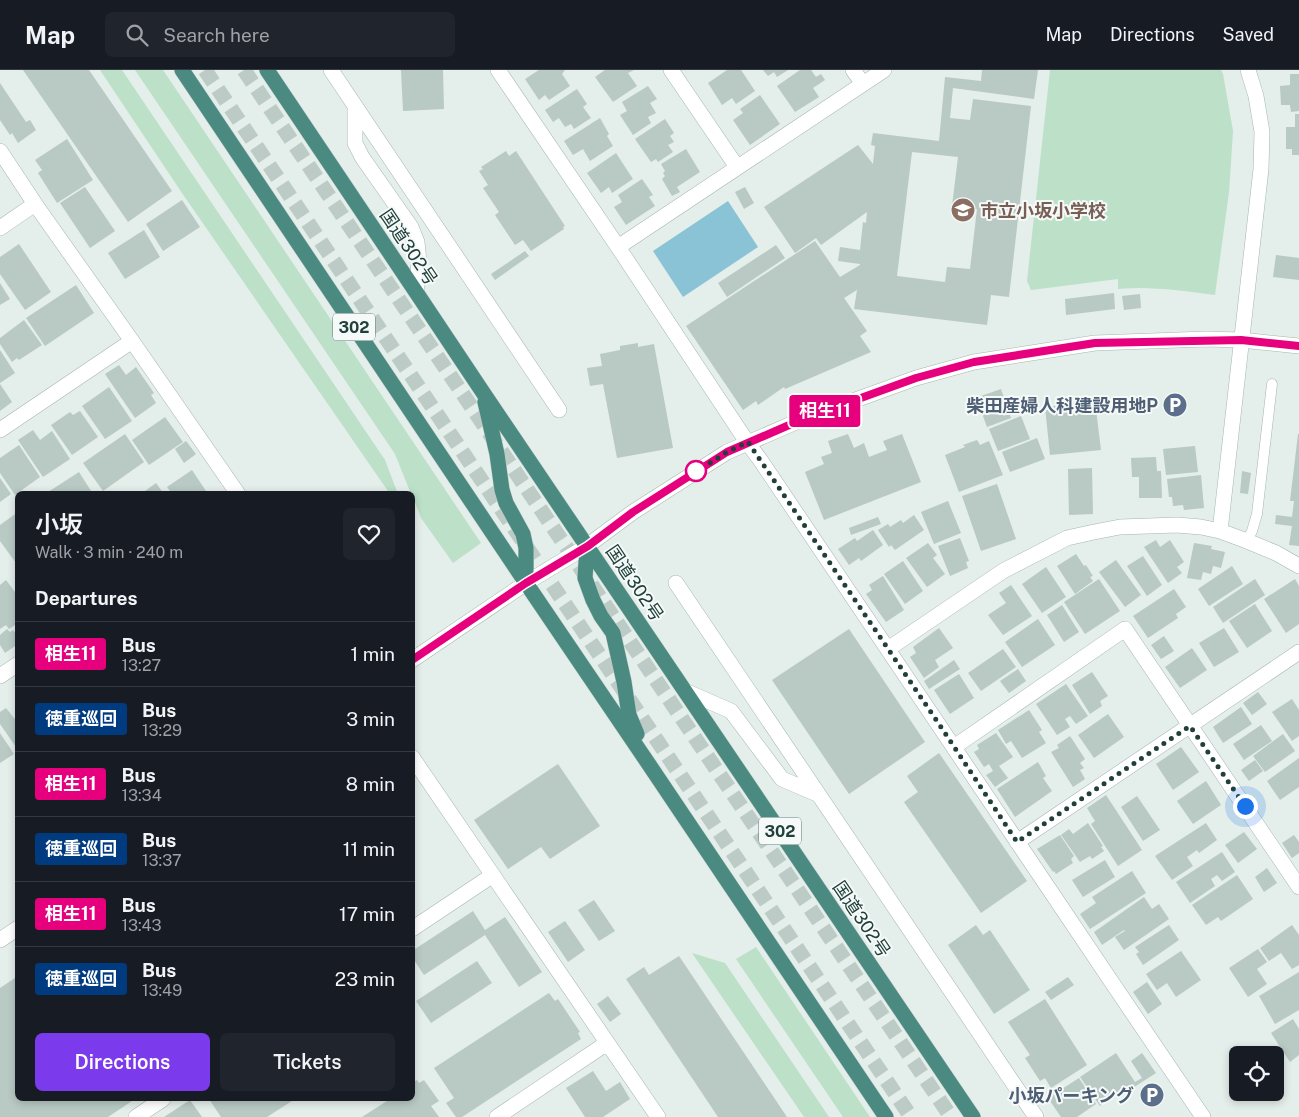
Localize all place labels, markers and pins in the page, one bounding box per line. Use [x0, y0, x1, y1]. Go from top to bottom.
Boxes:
school or university icon: 市立小坂小学校 [950, 197, 976, 223]
place label: 市立小坂小学校 [980, 200, 1106, 221]
parking icon: 柴田産婦人科建設用地P [1162, 392, 1188, 418]
place label: 柴田産婦人科建設用地P [966, 395, 1158, 416]
unlabelled marker [685, 460, 707, 482]
parking icon: 小坂パーキング [1139, 1082, 1165, 1108]
place label: 小坂パーキング [1009, 1085, 1134, 1106]

